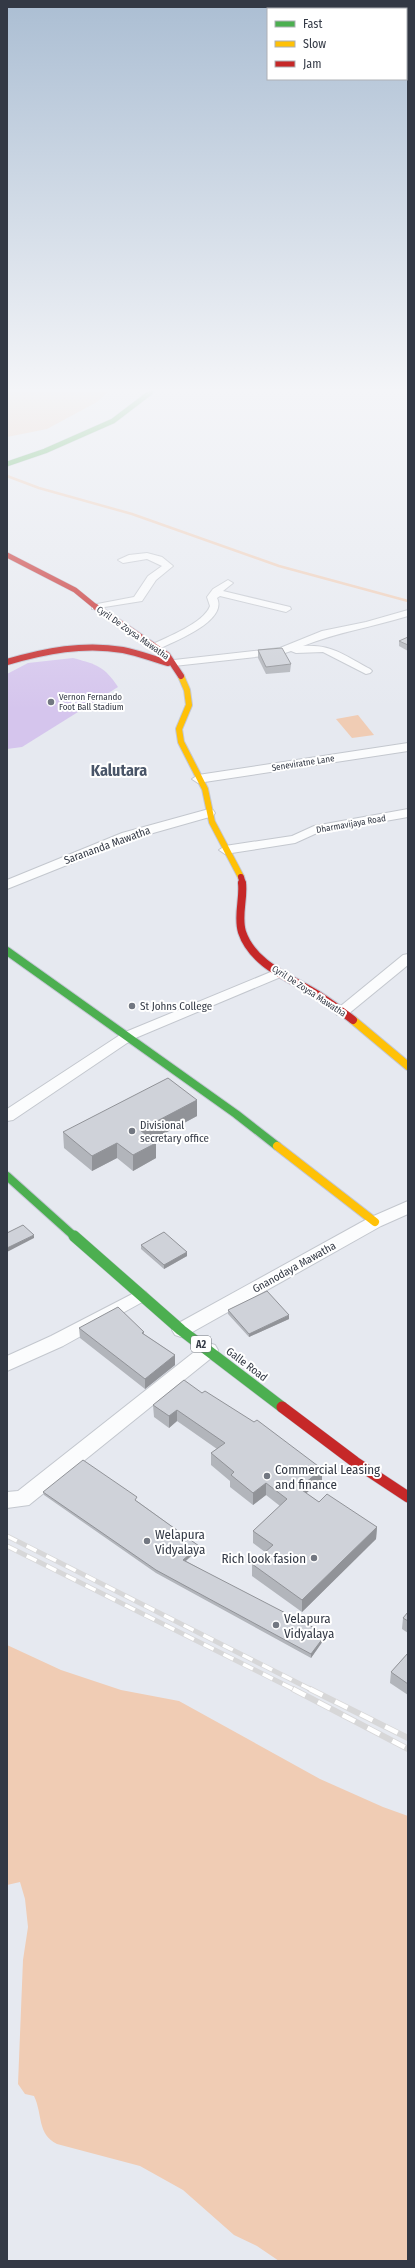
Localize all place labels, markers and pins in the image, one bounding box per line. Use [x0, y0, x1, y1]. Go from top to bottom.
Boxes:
place label: Vernon Fernando Foot Ball Stadium [59, 692, 124, 712]
marker: Vernon Fernando Foot Ball Stadium [46, 697, 56, 707]
place label: St Johns College [140, 1000, 212, 1013]
marker: St Johns College [127, 1001, 137, 1011]
place label: Divisional secretary office [140, 1119, 209, 1145]
marker: Divisional secretary office [127, 1126, 137, 1136]
place label: Commercial Leasing and finance [275, 1462, 381, 1492]
marker: Commercial Leasing and finance [262, 1471, 272, 1481]
place label: Welapura Vidyalaya [155, 1527, 205, 1557]
marker: Welapura Vidyalaya [142, 1536, 152, 1546]
place label: Rich look fasion [222, 1551, 306, 1566]
marker: Rich look fasion [309, 1553, 319, 1563]
place label: Velapura Vidyalaya [284, 1611, 334, 1641]
marker: Velapura Vidyalaya [271, 1620, 281, 1630]

